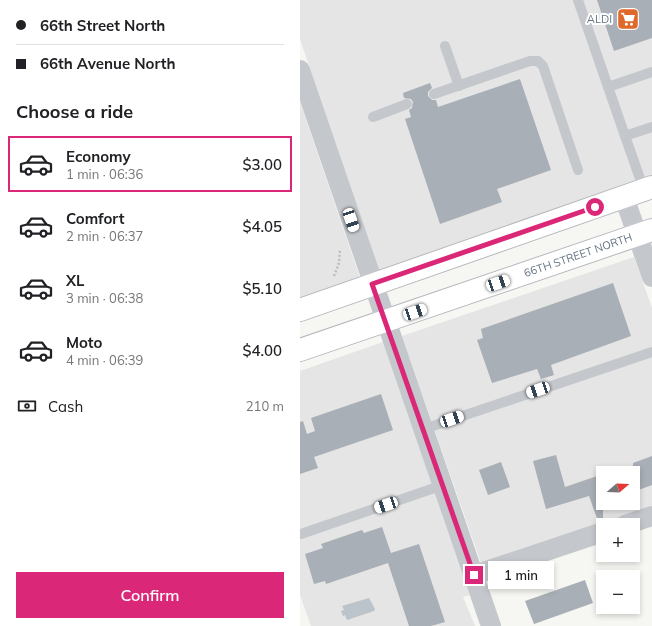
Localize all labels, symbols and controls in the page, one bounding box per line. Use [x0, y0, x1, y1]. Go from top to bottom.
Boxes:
supermarket icon: ALDI [615, 6, 641, 32]
place label: ALDI [587, 12, 612, 26]
text: 66th Street North [40, 16, 165, 35]
text: 66th Avenue North [40, 54, 175, 73]
text: Choose a ride [16, 100, 133, 123]
icon: car [18, 146, 54, 182]
text: Economy [66, 147, 131, 166]
text: $3.00 [242, 155, 282, 174]
text: 1 min · 06:36 [66, 166, 143, 182]
route start [586, 198, 604, 216]
car [341, 207, 361, 233]
icon: car [18, 208, 54, 244]
text: Comfort [66, 209, 124, 228]
text: $4.05 [242, 217, 282, 236]
text: 2 min · 06:37 [66, 228, 143, 244]
street label: 66TH STREET NORTH [522, 230, 634, 280]
icon: car [18, 270, 54, 306]
text: XL [66, 271, 84, 290]
car [485, 273, 511, 293]
text: $5.10 [242, 279, 282, 298]
text: 3 min · 06:38 [66, 290, 143, 306]
car [402, 302, 428, 322]
icon: car [18, 332, 54, 368]
text: Moto [66, 333, 102, 352]
text: $4.00 [242, 341, 282, 360]
text: 4 min · 06:39 [66, 352, 143, 368]
car [525, 380, 551, 400]
icon: cash [16, 395, 38, 417]
text: Cash [48, 397, 83, 416]
text: 210 m [246, 398, 284, 414]
car [439, 409, 465, 429]
north arrow [596, 466, 640, 510]
map controls [596, 466, 640, 614]
car [373, 495, 399, 515]
button: + [596, 518, 640, 562]
callout: 1 min [488, 561, 554, 589]
route end [465, 566, 483, 584]
text: 1 min [504, 567, 538, 583]
button: − [596, 570, 640, 614]
button: Confirm [16, 572, 284, 618]

